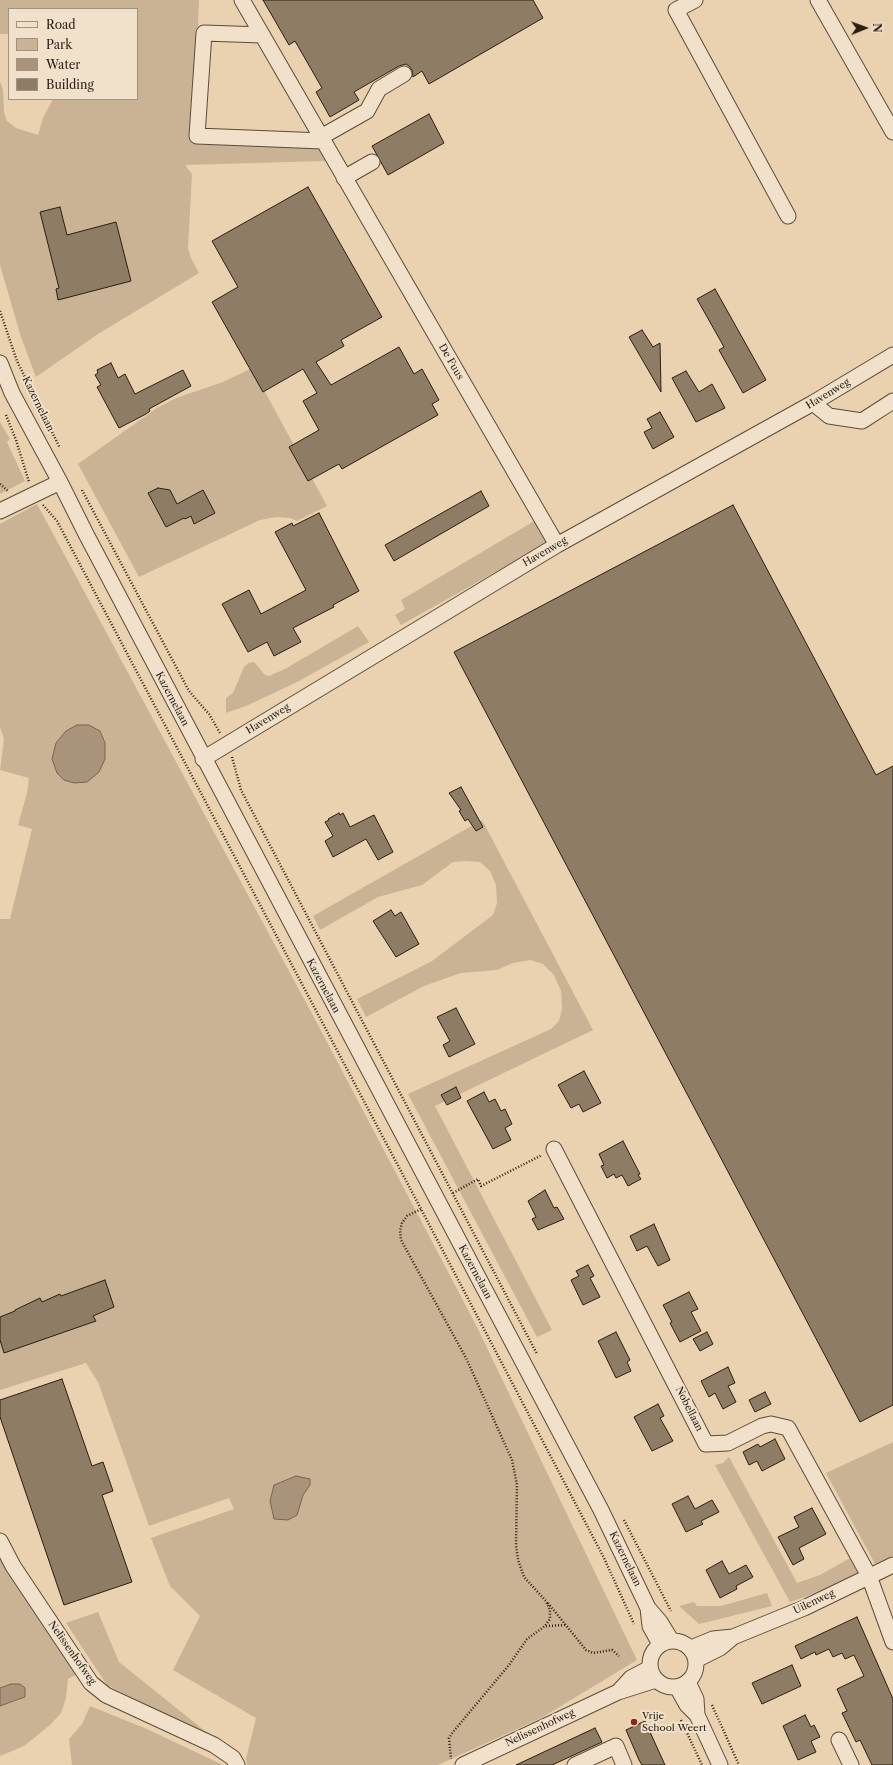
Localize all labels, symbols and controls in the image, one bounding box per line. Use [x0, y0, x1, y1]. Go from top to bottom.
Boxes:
legend [8, 8, 138, 100]
north arrow [845, 8, 885, 48]
text: Road [46, 17, 76, 32]
text: N [870, 23, 884, 33]
text: Park [46, 37, 72, 52]
text: Water [46, 57, 80, 72]
text: Building [46, 77, 94, 92]
street label: De Fuus [436, 342, 466, 382]
street label: Kazernelaan [20, 375, 56, 433]
street label: Havenweg [804, 376, 852, 412]
street label: Havenweg [521, 535, 569, 569]
street label: Kazernelaan [153, 670, 191, 728]
street label: Havenweg [244, 701, 292, 737]
street label: Kazernelaan [304, 957, 342, 1015]
street label: Kazernelaan [456, 1243, 494, 1301]
street label: Nobellaan [673, 1385, 705, 1433]
street label: Kazernelaan [607, 1530, 643, 1588]
street label: Uilenweg [791, 1587, 837, 1617]
street label: Nelissenhofweg [46, 1619, 98, 1687]
street label: Nelissenhofweg [503, 1707, 577, 1749]
place label: Vrije School Weert [642, 1710, 706, 1734]
marker: Vrije School Weert [629, 1717, 639, 1727]

